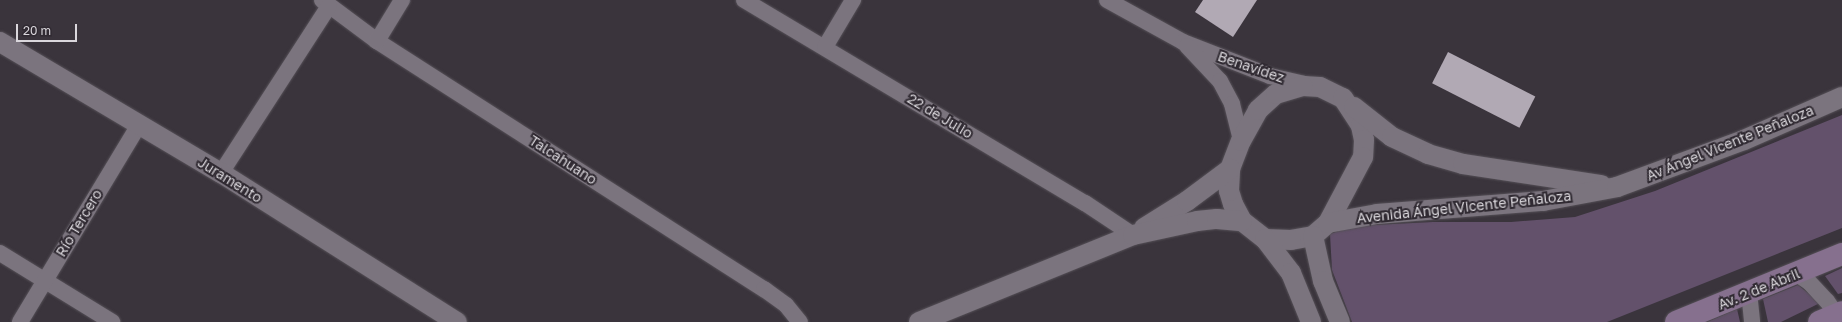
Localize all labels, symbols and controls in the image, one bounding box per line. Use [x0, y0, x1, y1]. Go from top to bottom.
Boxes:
scale bar [18, 16, 79, 42]
text: 20 m [23, 23, 51, 38]
street label: Benavídez [1216, 48, 1286, 86]
street label: 22 de Julio [904, 90, 976, 142]
street label: Av Ángel Vicente Peñaloza [1644, 102, 1816, 184]
street label: Talcahuano [526, 132, 600, 188]
street label: Juramento [195, 154, 265, 206]
street label: Río Tercero [52, 186, 106, 260]
street label: Avenida Ángel Vicente Peñaloza [1356, 187, 1572, 227]
street label: Av. 2 de Abril [1716, 265, 1802, 313]

